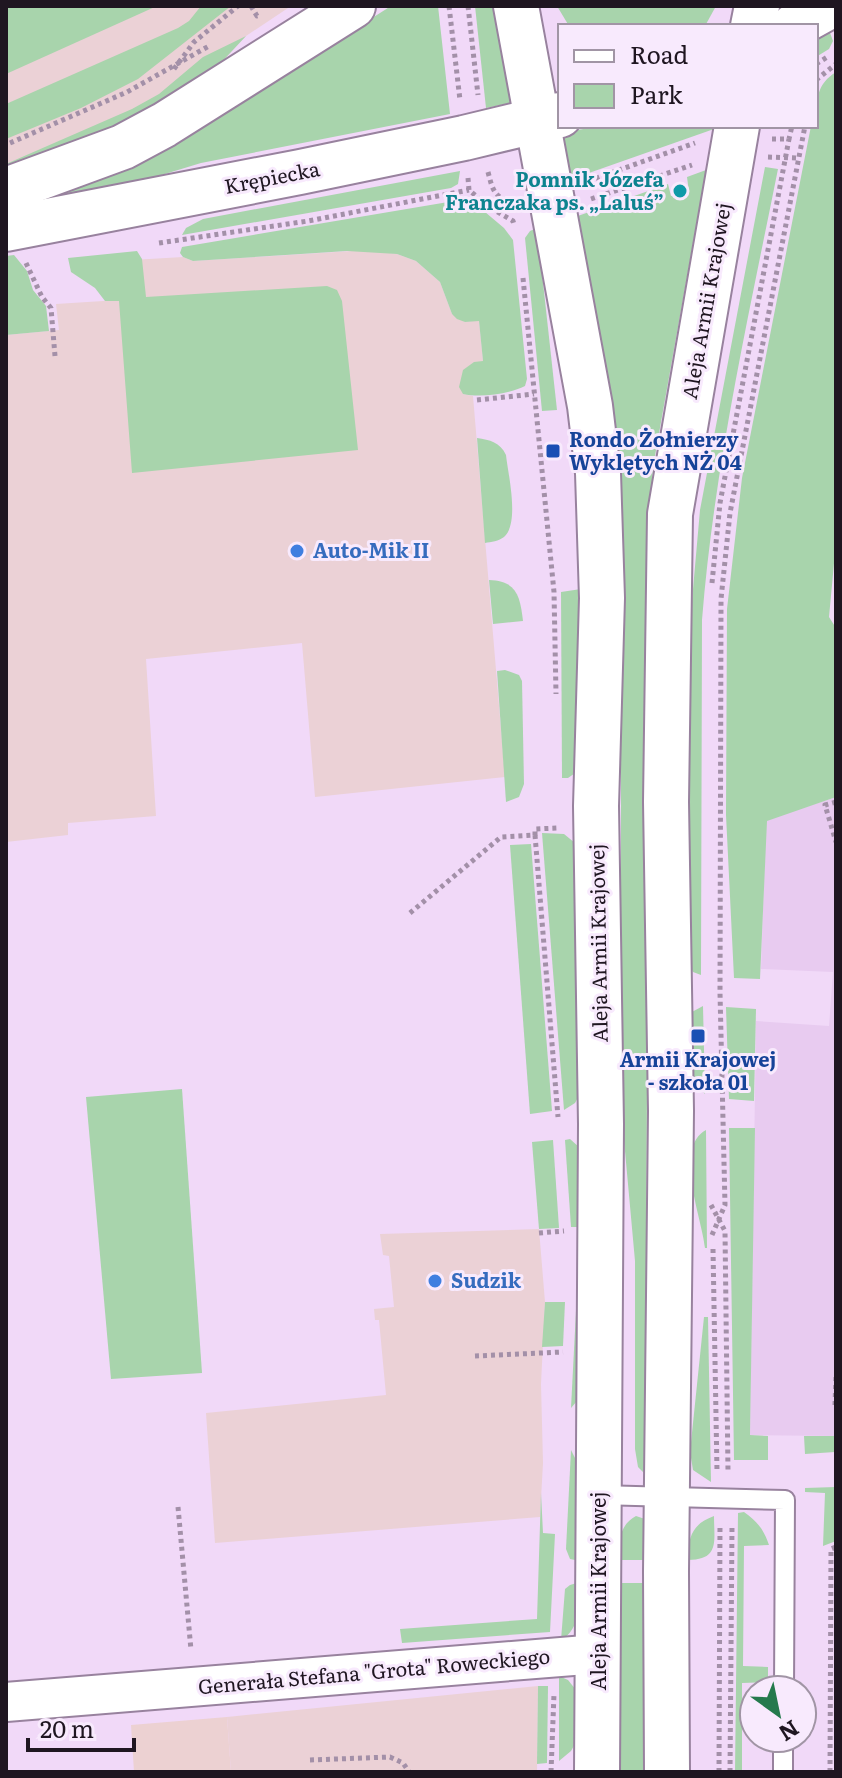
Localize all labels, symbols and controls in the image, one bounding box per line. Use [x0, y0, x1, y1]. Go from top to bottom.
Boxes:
legend [558, 24, 818, 128]
text: Road [630, 36, 689, 71]
text: Park [630, 76, 683, 111]
street label: Krępiecka [221, 152, 322, 200]
place label: Pomnik Józefa Franczaka ps. „Laluś” [445, 163, 664, 216]
marker: Pomnik Józefa Franczaka ps. „Laluś” [671, 182, 689, 200]
street label: Aleja Armii Krajowej [673, 200, 737, 401]
place label: Rondo Żołnierzy Wyklętych NŻ 04 [569, 423, 742, 476]
marker: Rondo Żołnierzy Wyklętych NŻ 04 [544, 442, 562, 460]
place label: Auto-Mik II [313, 534, 429, 564]
marker: Auto-Mik II [288, 542, 306, 560]
street label: Aleja Armii Krajowej [580, 843, 614, 1043]
marker: Armii Krajowej - szkoła 01 [689, 1027, 707, 1045]
place label: Armii Krajowej - szkoła 01 [620, 1043, 776, 1096]
place label: Sudzik [451, 1264, 522, 1294]
marker: Sudzik [426, 1272, 444, 1290]
street label: Aleja Armii Krajowej [582, 1492, 612, 1690]
street label: Generała Stefana "Grota" Roweckiego [197, 1640, 551, 1700]
north arrow [738, 1674, 818, 1754]
scale bar [28, 1702, 134, 1752]
text: 20 m [40, 1710, 94, 1745]
text: N [773, 1713, 806, 1751]

